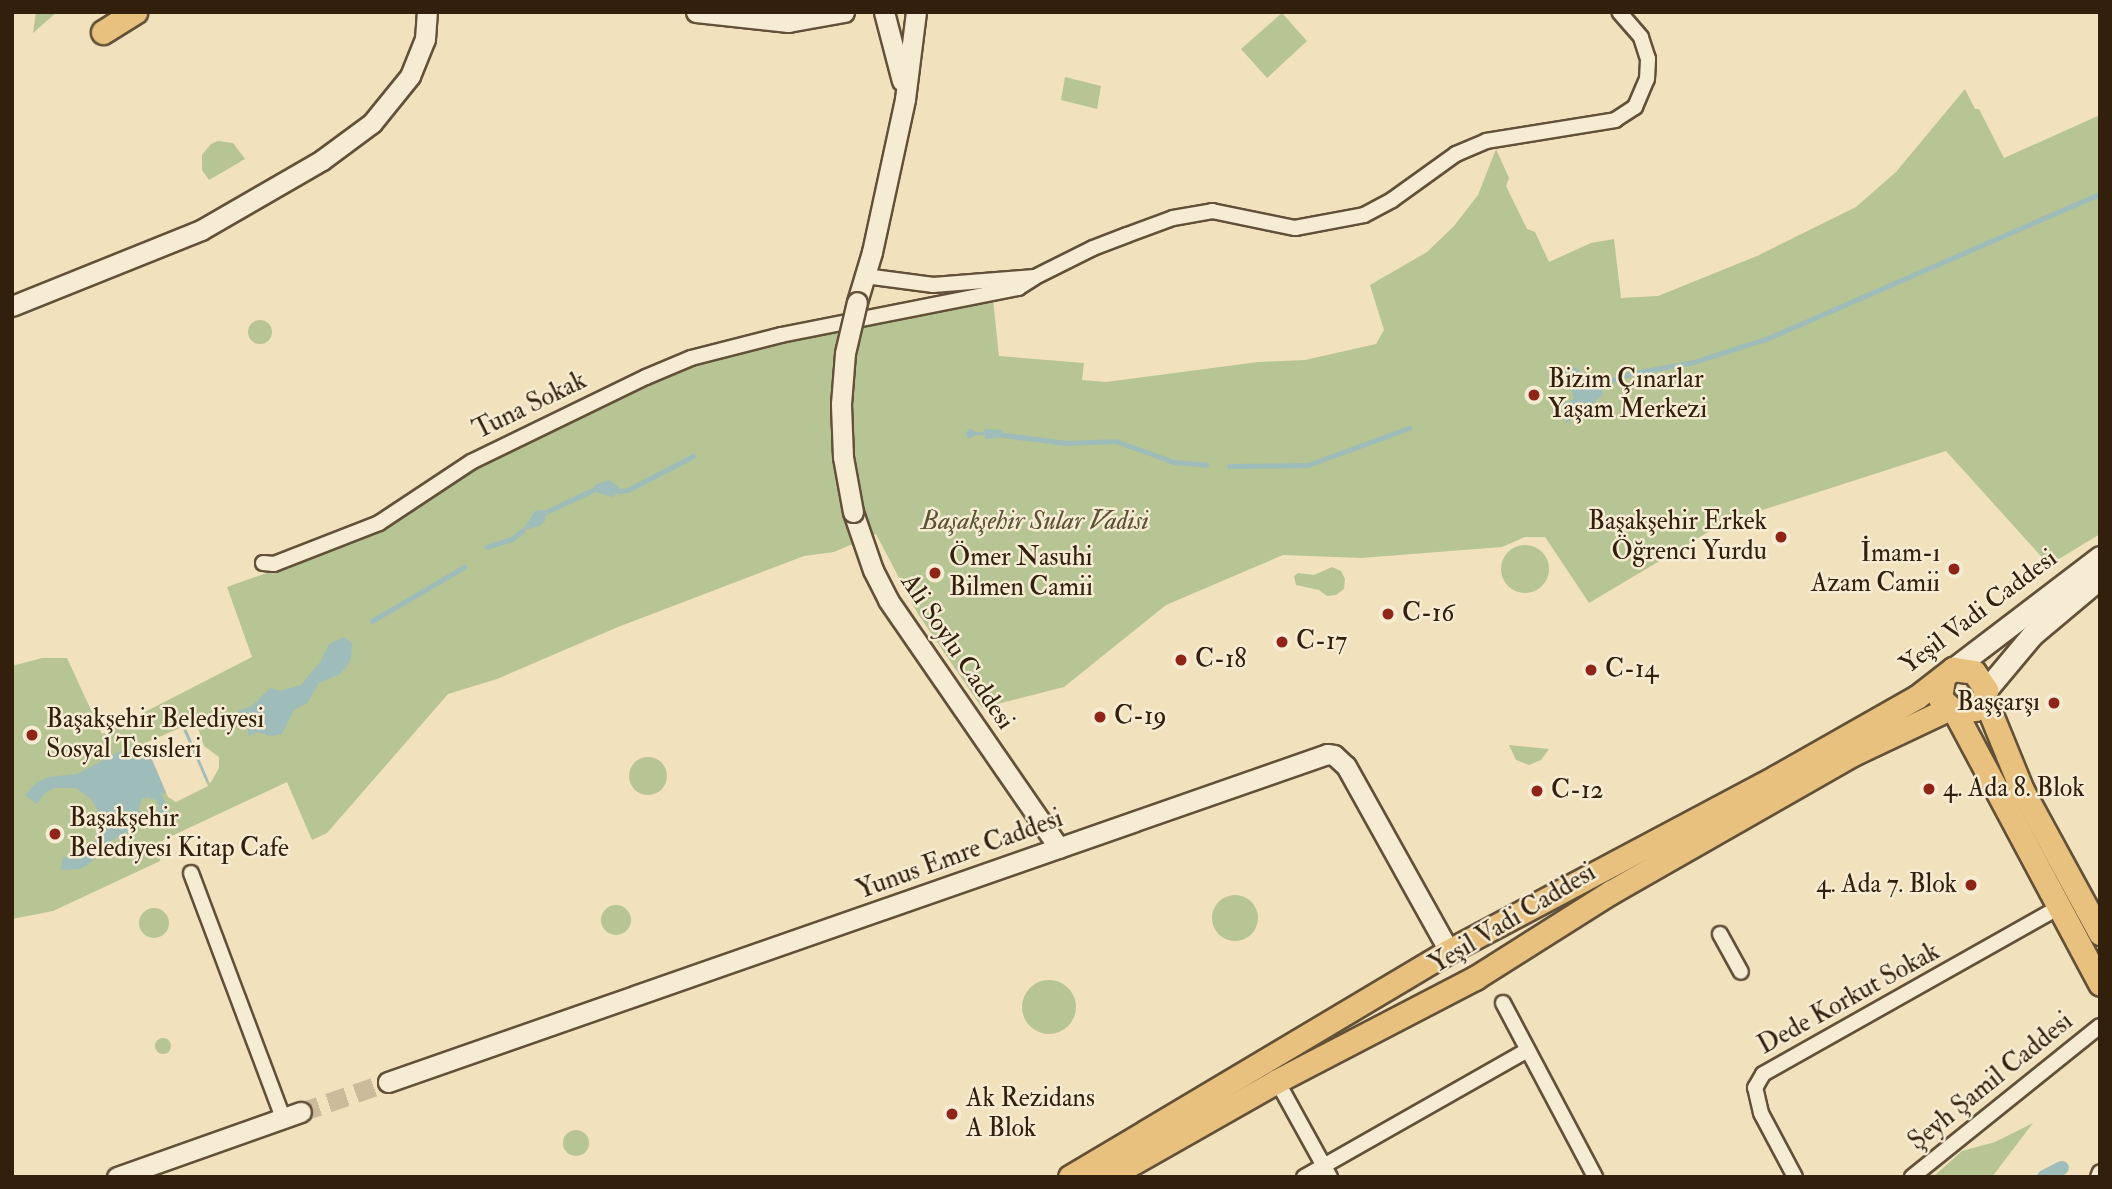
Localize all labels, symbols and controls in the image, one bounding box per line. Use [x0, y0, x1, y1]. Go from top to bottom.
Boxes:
place label: Bizim Çınarlar Yaşam Merkezi [1548, 364, 1707, 426]
street label: Tuna Sokak [468, 365, 592, 447]
marker: Bizim Çınarlar Yaşam Merkezi [1526, 387, 1542, 403]
park label: Başakşehir Sular Vadisi [921, 506, 1149, 538]
place label: Başakşehir Erkek Öğrenci Yurdu [1588, 506, 1767, 568]
marker: Başakşehir Erkek Öğrenci Yurdu [1773, 529, 1789, 545]
place label: İmam-ı Azam Camii [1811, 538, 1940, 600]
place label: Ömer Nasuhi Bilmen Camii [949, 542, 1093, 604]
street label: Yeşil Vadi Caddesi [1894, 543, 2064, 681]
marker: İmam-ı Azam Camii [1946, 561, 1962, 577]
marker: Ömer Nasuhi Bilmen Camii [927, 565, 943, 581]
street label: Ali Soylu Caddesi [893, 568, 1021, 736]
place label: C-16 [1402, 598, 1454, 630]
marker: C-16 [1380, 606, 1396, 622]
place label: C-17 [1296, 626, 1347, 658]
marker: C-17 [1274, 634, 1290, 650]
place label: C-18 [1195, 644, 1247, 676]
marker: C-18 [1173, 652, 1189, 668]
place label: C-14 [1605, 654, 1658, 686]
marker: C-14 [1583, 662, 1599, 678]
place label: Başçarşı [1957, 687, 2040, 719]
marker: Başçarşı [2046, 695, 2062, 711]
place label: C-19 [1114, 701, 1167, 733]
place label: Başakşehir Belediyesi Sosyal Tesisleri [46, 704, 264, 766]
marker: C-19 [1092, 709, 1108, 725]
marker: Başakşehir Belediyesi Sosyal Tesisleri [24, 727, 40, 743]
place label: 4. Ada 8. Blok [1943, 773, 2085, 805]
place label: C-12 [1551, 775, 1603, 807]
marker: 4. Ada 8. Blok [1921, 781, 1937, 797]
marker: C-12 [1529, 783, 1545, 799]
place label: Başakşehir Belediyesi Kitap Cafe [69, 803, 289, 864]
street label: Yunus Emre Caddesi [853, 803, 1067, 907]
marker: Başakşehir Belediyesi Kitap Cafe [47, 826, 63, 842]
street label: Yeşil Vadi Caddesi [1424, 857, 1602, 981]
place label: 4. Ada 7. Blok [1816, 869, 1957, 901]
marker: 4. Ada 7. Blok [1963, 877, 1979, 893]
street label: Dede Korkut Sokak [1753, 936, 1945, 1062]
street label: Şeyh Şamil Caddesi [1903, 1006, 2079, 1158]
place label: Ak Rezidans A Blok [966, 1083, 1095, 1144]
marker: Ak Rezidans A Blok [944, 1106, 960, 1122]

